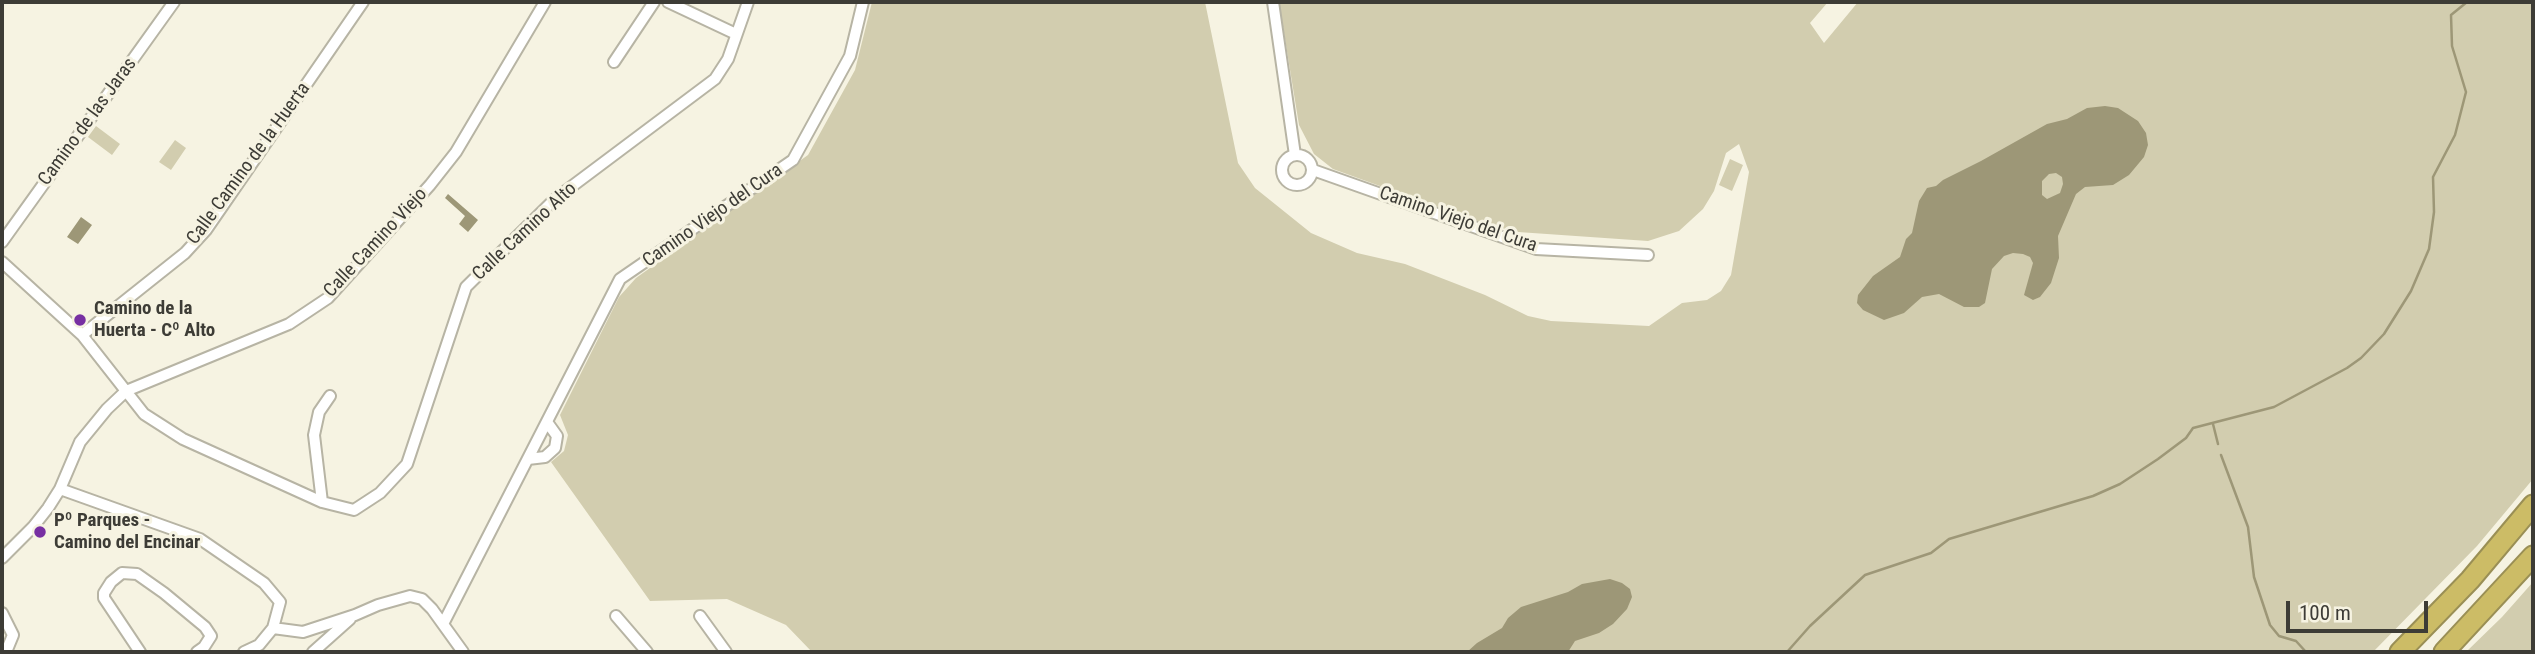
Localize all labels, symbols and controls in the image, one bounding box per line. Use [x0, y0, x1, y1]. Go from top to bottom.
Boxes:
street label: Camino de las Jaras [34, 54, 142, 190]
street label: Calle Camino de la Huerta [183, 78, 315, 250]
street label: Camino Viejo del Cura [639, 159, 787, 273]
street label: Calle Camino Alto [468, 178, 582, 286]
street label: Camino Viejo del Cura [1376, 182, 1540, 258]
street label: Calle Camino Viejo [320, 184, 432, 302]
place label: Camino de la Huerta - Cº Alto [94, 298, 215, 342]
marker: Camino de la Huerta - Cº Alto [72, 312, 88, 328]
place label: Pº Parques - Camino del Encinar [54, 510, 200, 554]
marker: Pº Parques - Camino del Encinar [32, 524, 48, 540]
scale bar [2290, 588, 2432, 632]
text: 100 m [2299, 601, 2351, 625]

